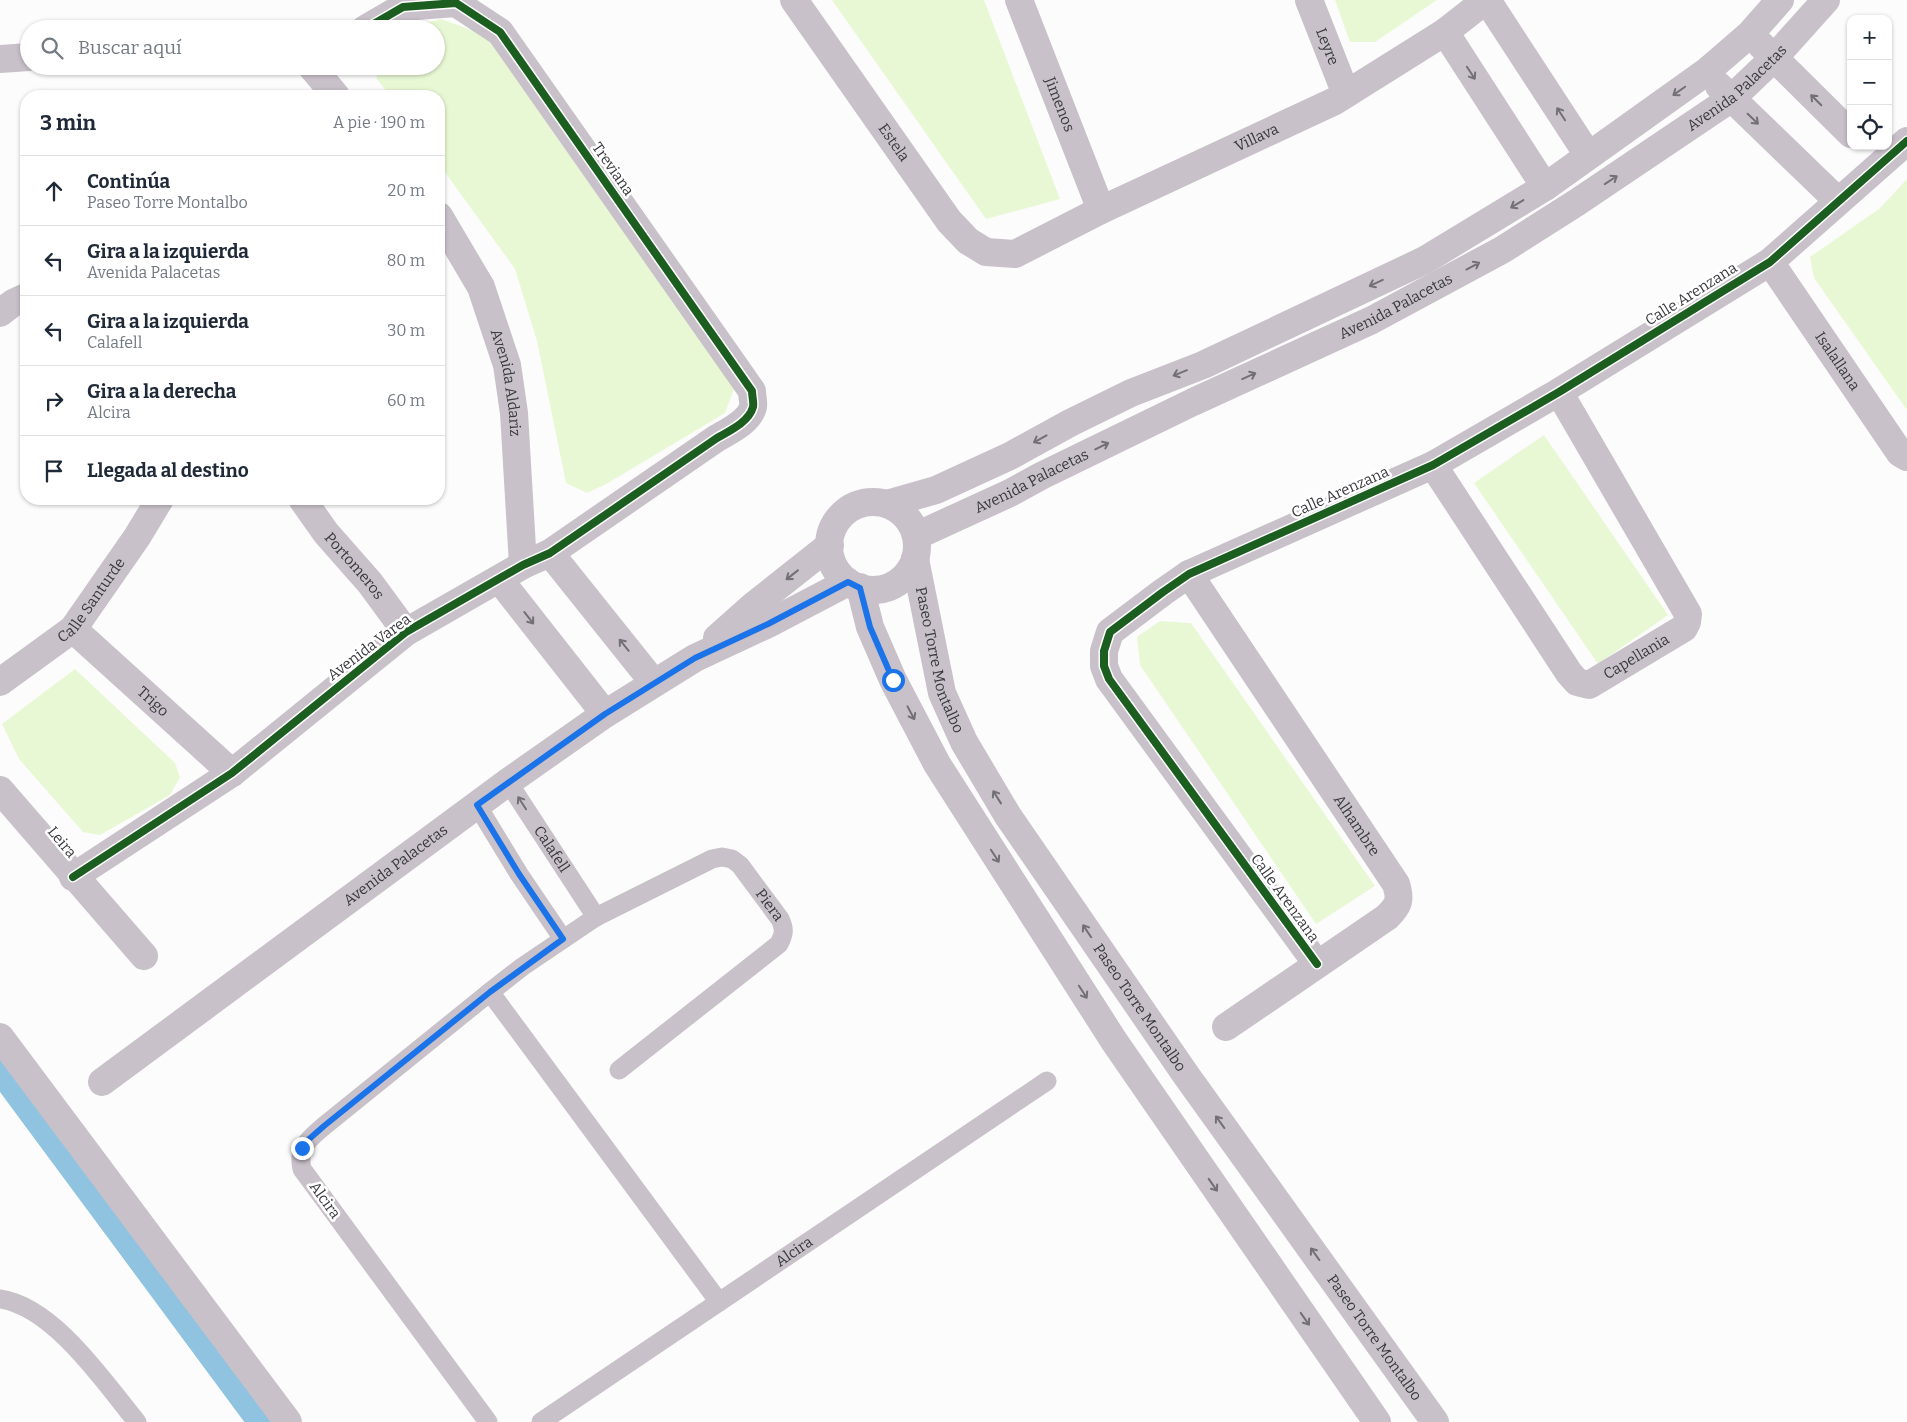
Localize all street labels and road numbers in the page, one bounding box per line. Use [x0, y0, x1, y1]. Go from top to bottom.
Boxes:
street label: Leyre [1312, 25, 1343, 68]
street label: Avenida Palacetas [1683, 41, 1790, 135]
street label: Jimenos [1041, 73, 1079, 134]
street label: Estela [874, 120, 913, 165]
street label: Villava [1232, 120, 1281, 155]
street label: Treviana [588, 139, 638, 199]
street label: Calle Arenzana [1642, 259, 1740, 329]
street label: Avenida Palacetas [1336, 269, 1455, 343]
street label: Avenida Aldariz [487, 327, 524, 437]
street label: Isalallana [1811, 328, 1864, 394]
street label: Avenida Palacetas [972, 445, 1092, 517]
street label: Calle Arenzana [1288, 462, 1392, 522]
street label: Portomeros [321, 529, 388, 603]
street label: Calle Santurde [54, 554, 129, 646]
street label: Paseo Torre Montalbo [912, 585, 968, 736]
street label: Avenida Varea [324, 610, 414, 684]
street label: Capellania [1600, 630, 1672, 683]
street label: Trigo [134, 683, 173, 720]
street label: Alhambre [1330, 791, 1384, 859]
street label: Avenida Palacetas [340, 821, 451, 910]
street label: Calafell [530, 822, 573, 876]
street label: Leira [44, 823, 80, 861]
street label: Calle Arenzana [1247, 850, 1323, 946]
street label: Piera [752, 885, 788, 925]
street label: Paseo Torre Montalbo [1090, 940, 1190, 1075]
street label: Alcira [306, 1178, 344, 1222]
street label: Alcira [772, 1233, 816, 1271]
street label: Paseo Torre Montalbo [1323, 1271, 1426, 1404]

